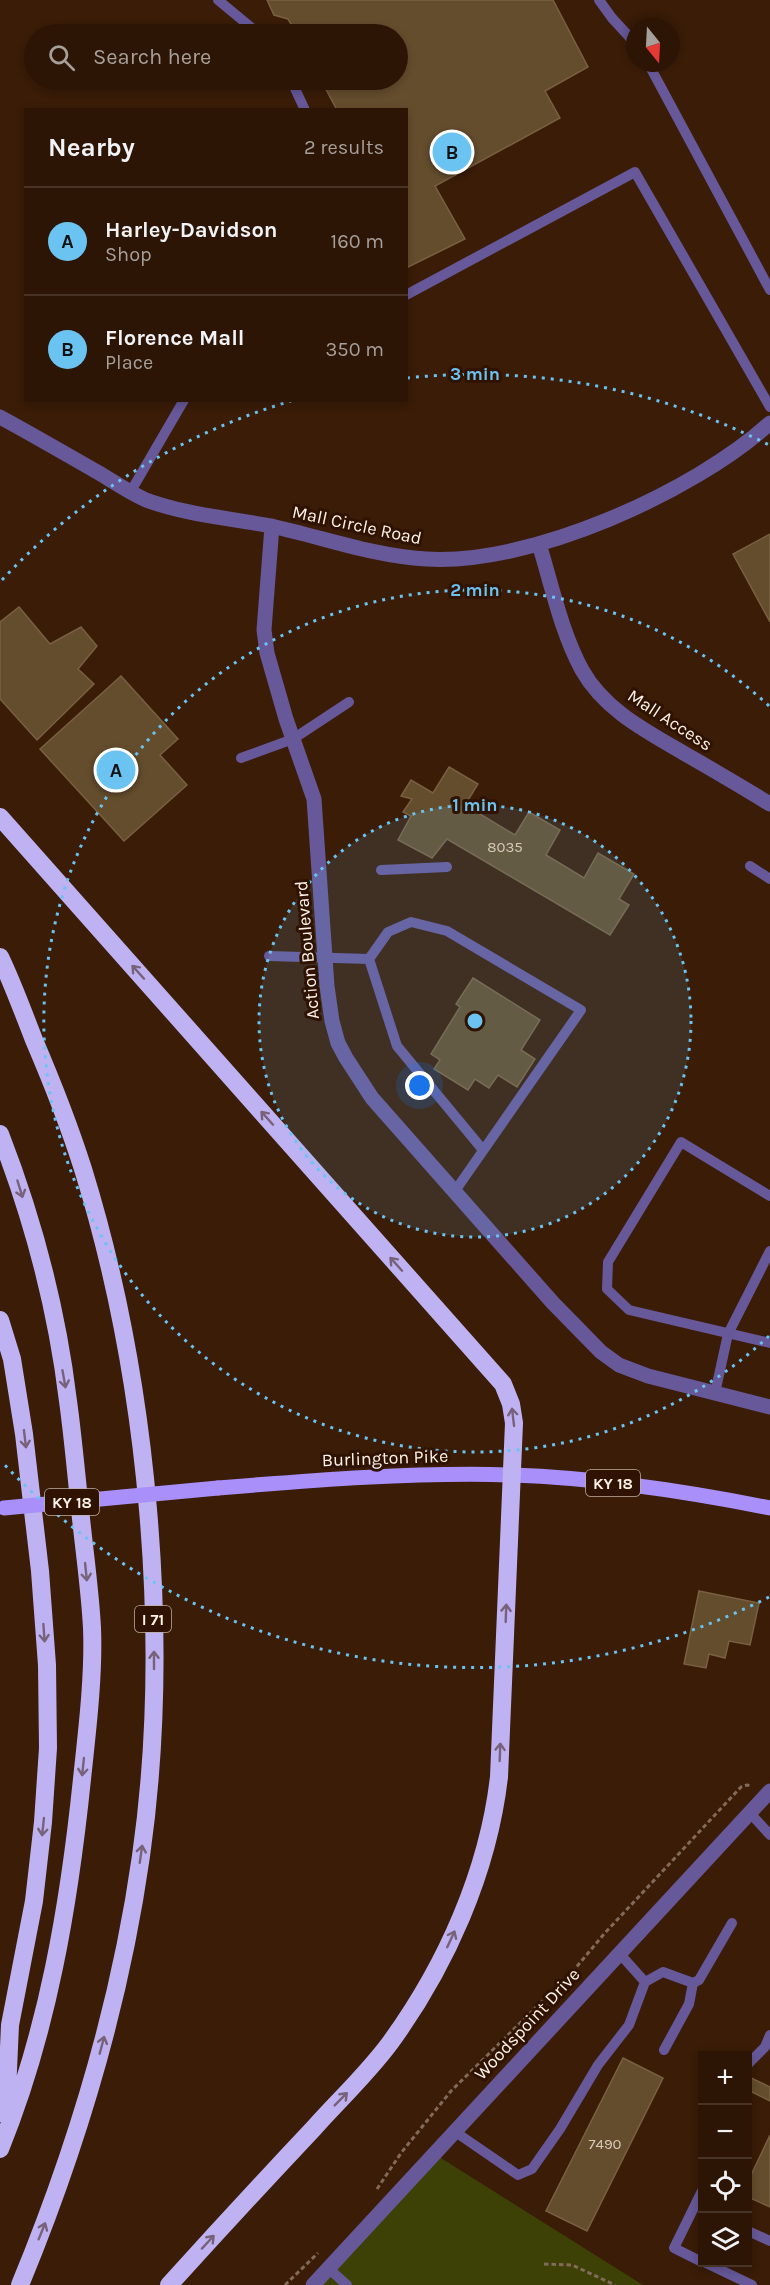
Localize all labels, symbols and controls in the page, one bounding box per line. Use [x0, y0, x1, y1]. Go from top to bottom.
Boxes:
north arrow [626, 18, 680, 72]
search box [24, 24, 408, 90]
icon: search [45, 41, 78, 74]
text: Search here [93, 44, 211, 70]
pin: B [432, 130, 472, 174]
text: Nearby [48, 132, 135, 163]
text: 2 results [304, 136, 384, 159]
text: Harley-Davidson [105, 217, 278, 243]
text: A [61, 230, 74, 253]
text: 160 m [331, 230, 384, 253]
text: Shop [105, 243, 152, 266]
text: Florence Mall [105, 325, 245, 351]
text: B [61, 338, 74, 361]
text: 350 m [326, 338, 384, 361]
text: Place [105, 351, 153, 374]
text: 3 min [450, 363, 500, 385]
street label: Mall Circle Road [290, 501, 424, 549]
text: 2 min [450, 579, 500, 601]
street label: Mall Access [624, 684, 716, 756]
pin: A [96, 748, 136, 792]
text: 1 min [452, 794, 498, 816]
house number: 8035 [487, 838, 523, 856]
street label: Action Boulevard [290, 880, 324, 1020]
one-way arrow [131, 965, 145, 980]
centre of rings [465, 1011, 485, 1031]
your location [405, 1071, 434, 1100]
one-way arrow [260, 1111, 274, 1126]
one-way arrow [15, 1179, 26, 1198]
one-way arrow [389, 1257, 403, 1272]
one-way arrow [59, 1368, 70, 1388]
one-way arrow [507, 1407, 518, 1427]
one-way arrow [20, 1428, 31, 1448]
street label: Burlington Pike [321, 1445, 449, 1471]
road number: KY 18 [586, 1470, 640, 1496]
road number: KY 18 [45, 1489, 99, 1515]
one-way arrow [81, 1562, 92, 1582]
one-way arrow [500, 1603, 511, 1623]
road number: I 71 [135, 1606, 171, 1632]
one-way arrow [39, 1622, 50, 1642]
one-way arrow [148, 1651, 160, 1671]
one-way arrow [495, 1742, 506, 1762]
one-way arrow [77, 1756, 88, 1776]
one-way arrow [37, 1817, 48, 1837]
one-way arrow [135, 1845, 146, 1865]
one-way arrow [445, 1931, 457, 1949]
street label: Woodspoint Drive [470, 1963, 584, 2085]
one-way arrow [97, 2036, 109, 2055]
map controls [698, 2051, 752, 2267]
button: + [698, 2051, 752, 2105]
one-way arrow [334, 2092, 349, 2107]
button: − [698, 2105, 752, 2159]
house number: 7490 [588, 2135, 622, 2153]
button: locate [698, 2159, 752, 2213]
button: layers [698, 2213, 752, 2267]
one-way arrow [37, 2222, 48, 2241]
one-way arrow [201, 2235, 215, 2250]

